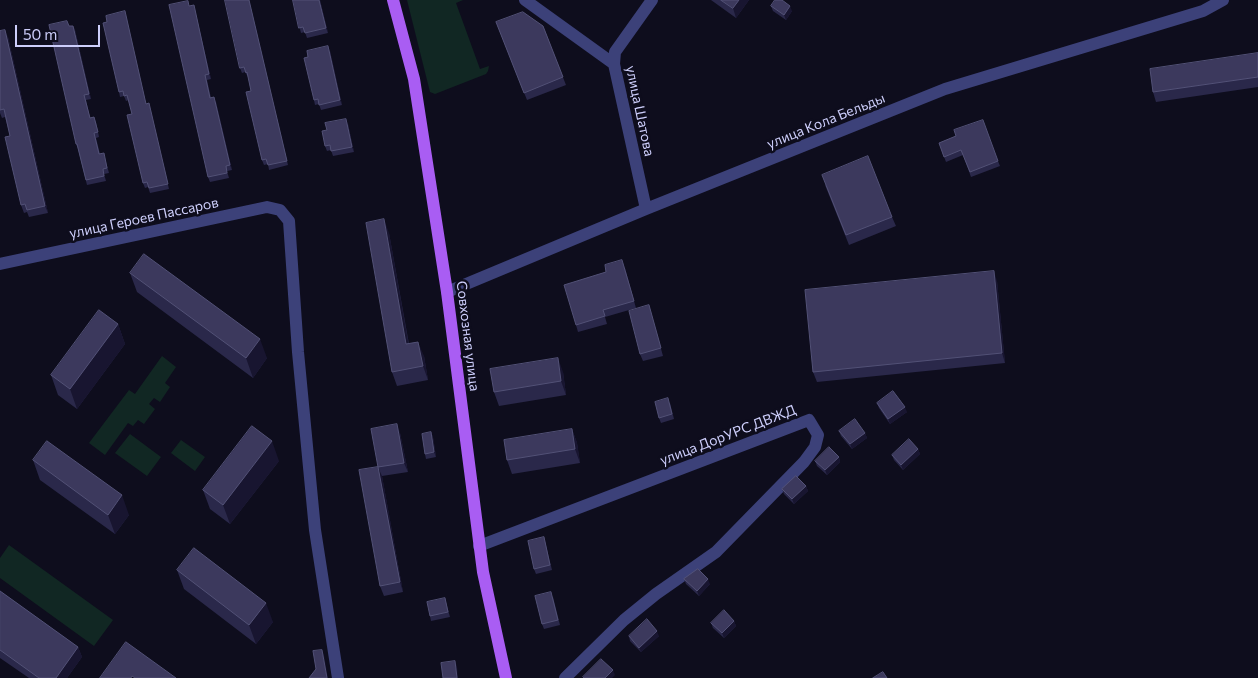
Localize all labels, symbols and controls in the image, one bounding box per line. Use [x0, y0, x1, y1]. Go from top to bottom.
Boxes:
scale bar [18, 15, 102, 47]
text: 50 m [23, 25, 57, 43]
street label: улица Шатова [622, 64, 658, 158]
street label: улица Кола Бельды [764, 90, 888, 152]
street label: улица Героев Пассаров [68, 194, 220, 242]
street label: Совхозная улица [453, 280, 483, 392]
street label: улица ДорУРС ДВЖД [658, 401, 798, 469]

